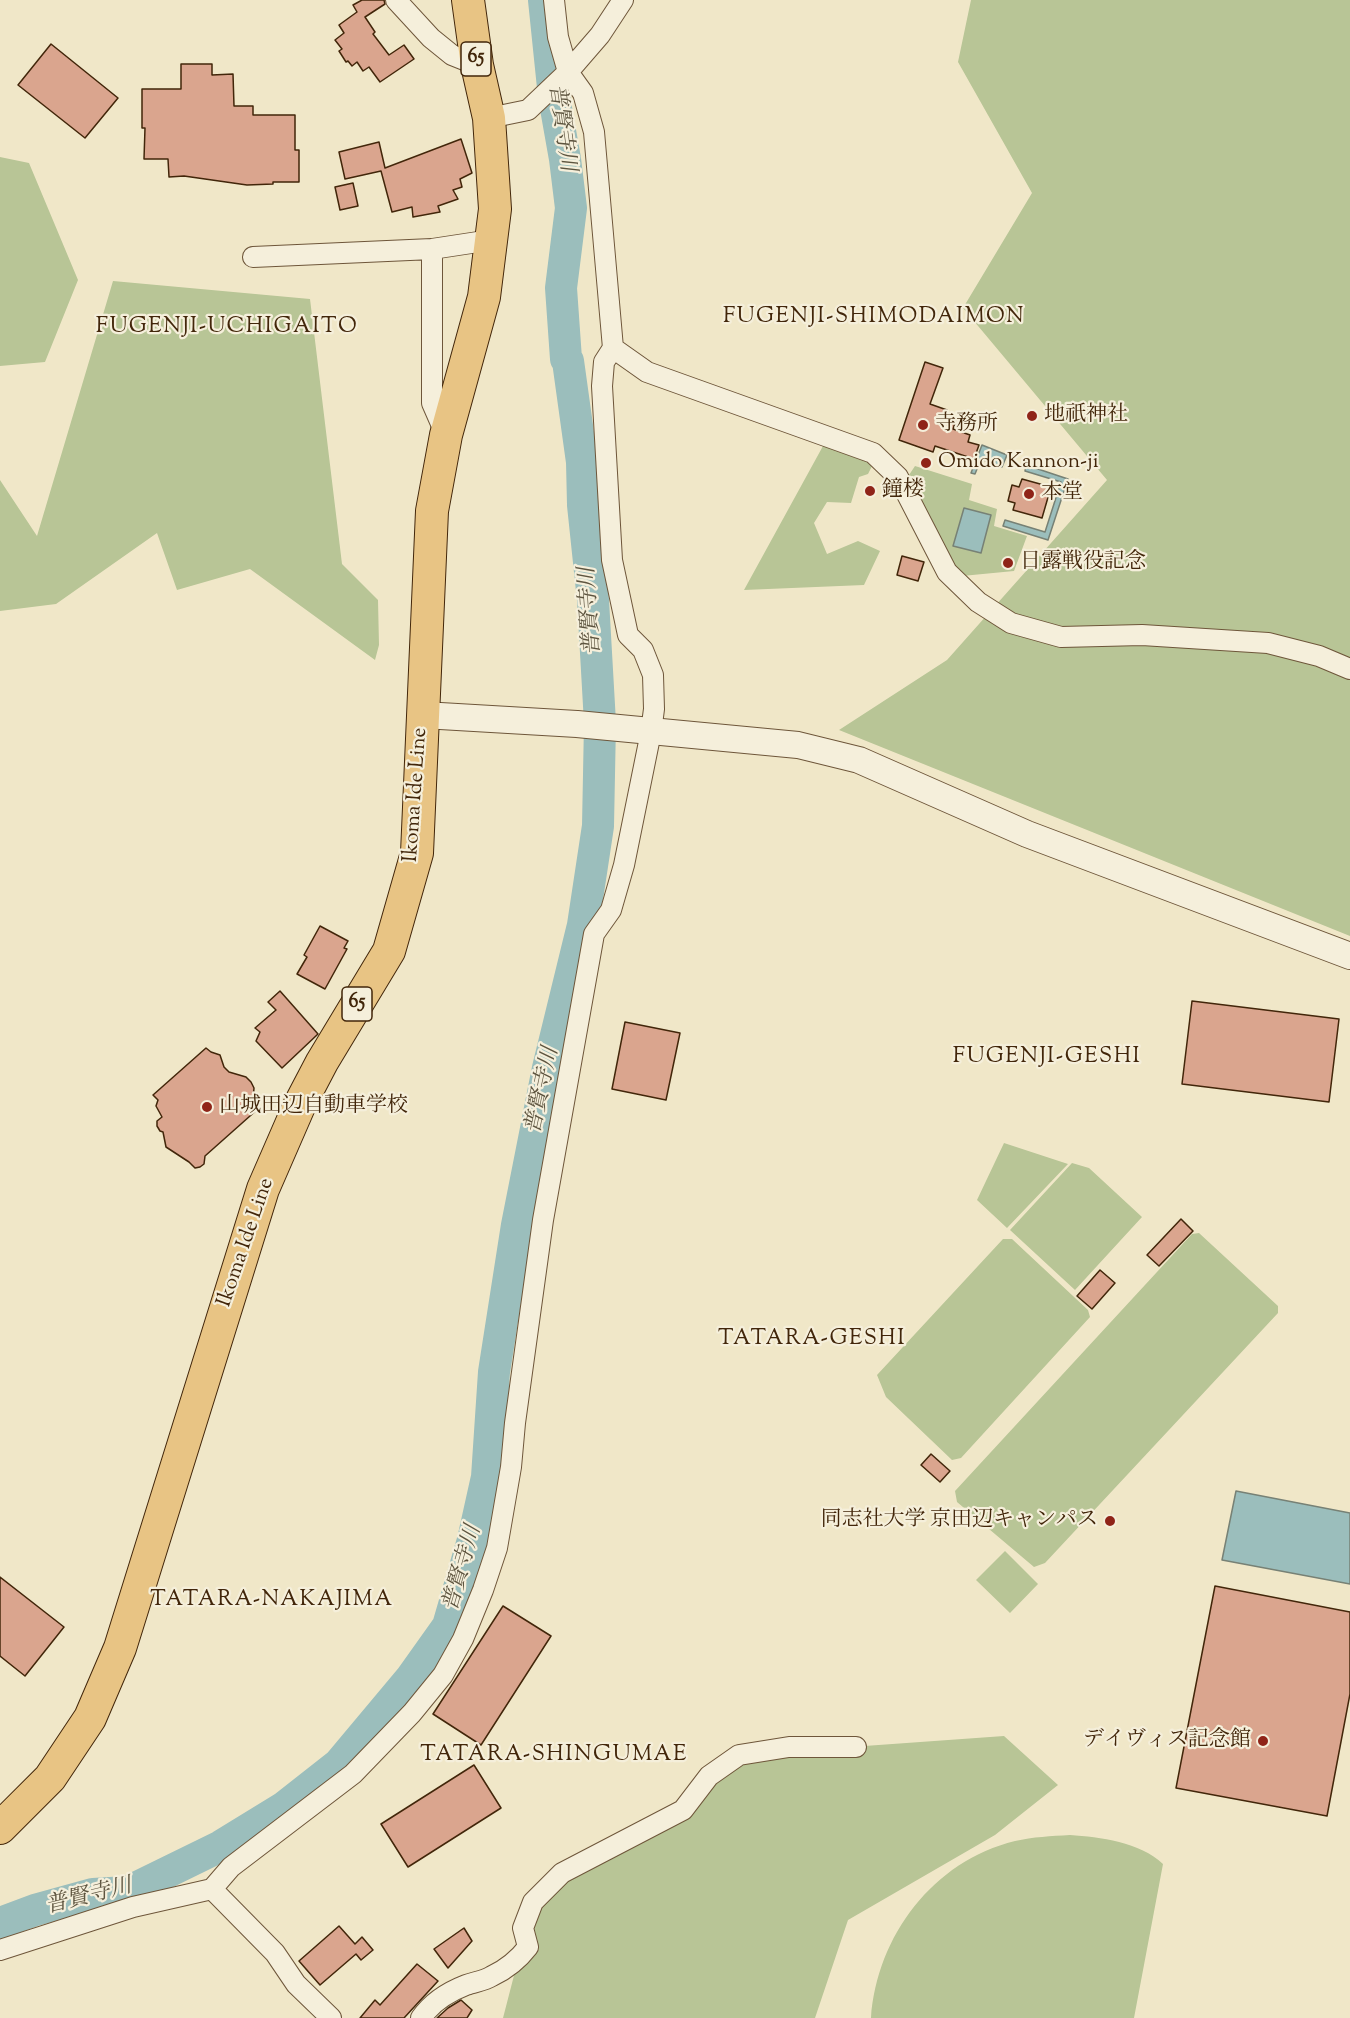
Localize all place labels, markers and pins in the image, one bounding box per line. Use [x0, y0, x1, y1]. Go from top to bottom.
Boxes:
place label: 地祇神社 [1044, 403, 1128, 429]
marker: 地祇神社 [1025, 409, 1039, 423]
place label: 寺務所 [935, 412, 998, 438]
marker: 寺務所 [916, 418, 930, 432]
place label: Omido Kannon-ji [938, 450, 1099, 476]
marker: Omido Kannon-ji [919, 456, 933, 470]
place label: 鐘楼 [882, 478, 924, 504]
place label: 本堂 [1041, 481, 1083, 507]
marker: 鐘楼 [863, 484, 877, 498]
marker: 本堂 [1022, 487, 1036, 501]
place label: 日露戦役記念 [1020, 550, 1146, 576]
marker: 日露戦役記念 [1001, 556, 1015, 570]
place label: 山城田辺自動車学校 [219, 1094, 408, 1120]
marker: 山城田辺自動車学校 [200, 1100, 214, 1114]
place label: 同志社大学 京田辺キャンパス [821, 1508, 1098, 1534]
marker: 同志社大学 京田辺キャンパス [1103, 1514, 1117, 1528]
place label: デイヴィス記念館 [1083, 1728, 1251, 1754]
marker: デイヴィス記念館 [1256, 1734, 1270, 1748]

